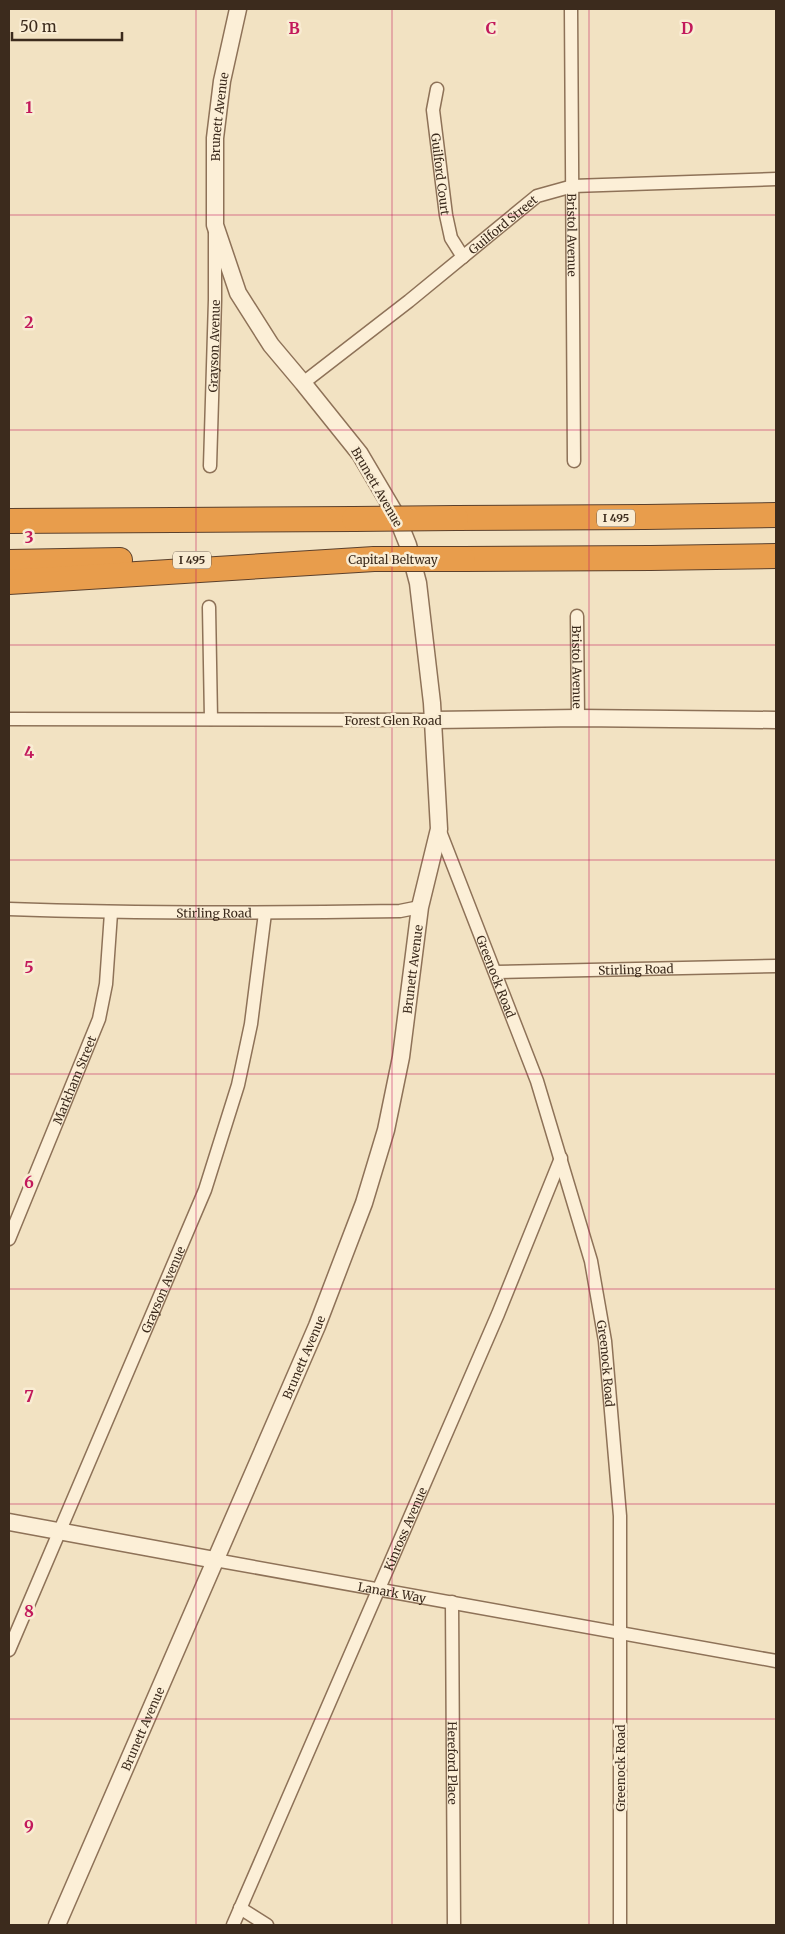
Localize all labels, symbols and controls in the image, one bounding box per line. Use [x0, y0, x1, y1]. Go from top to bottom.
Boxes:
scale bar [12, 10, 122, 42]
text: 50 m [20, 17, 57, 36]
text: B [288, 18, 300, 38]
text: C [486, 18, 496, 38]
text: D [681, 18, 693, 38]
street label: Brunett Avenue [207, 71, 231, 161]
text: 1 [25, 97, 33, 117]
street label: Guilford Court [428, 132, 453, 216]
street label: Guilford Street [465, 191, 540, 257]
street label: Bristol Avenue [565, 193, 580, 277]
street label: Grayson Avenue [205, 299, 223, 393]
text: 2 [24, 312, 34, 332]
street label: Brunett Avenue [348, 444, 406, 530]
road number: I 495 [597, 509, 635, 526]
text: 3 [24, 527, 34, 547]
road number: I 495 [173, 552, 211, 568]
street label: Capital Beltway [348, 552, 438, 567]
street label: Bristol Avenue [570, 625, 585, 709]
street label: Forest Glen Road [344, 713, 442, 728]
text: 4 [24, 742, 34, 762]
street label: Stirling Road [176, 905, 252, 920]
street label: Brunett Avenue [399, 924, 425, 1015]
street label: Greenock Road [473, 933, 519, 1020]
text: 5 [24, 957, 34, 977]
street label: Stirling Road [598, 961, 674, 977]
street label: Markham Street [49, 1033, 99, 1126]
text: 6 [24, 1172, 34, 1192]
street label: Grayson Avenue [138, 1244, 188, 1335]
street label: Brunett Avenue [279, 1313, 328, 1401]
street label: Greenock Road [594, 1319, 618, 1407]
text: 7 [24, 1386, 34, 1406]
street label: Kinross Avenue [380, 1485, 430, 1573]
street label: Lanark Way [357, 1578, 427, 1605]
text: 8 [24, 1601, 34, 1621]
street label: Brunett Avenue [117, 1685, 167, 1773]
street label: Hereford Place [445, 1721, 461, 1805]
street label: Greenock Road [613, 1724, 628, 1812]
text: 9 [24, 1816, 34, 1836]

